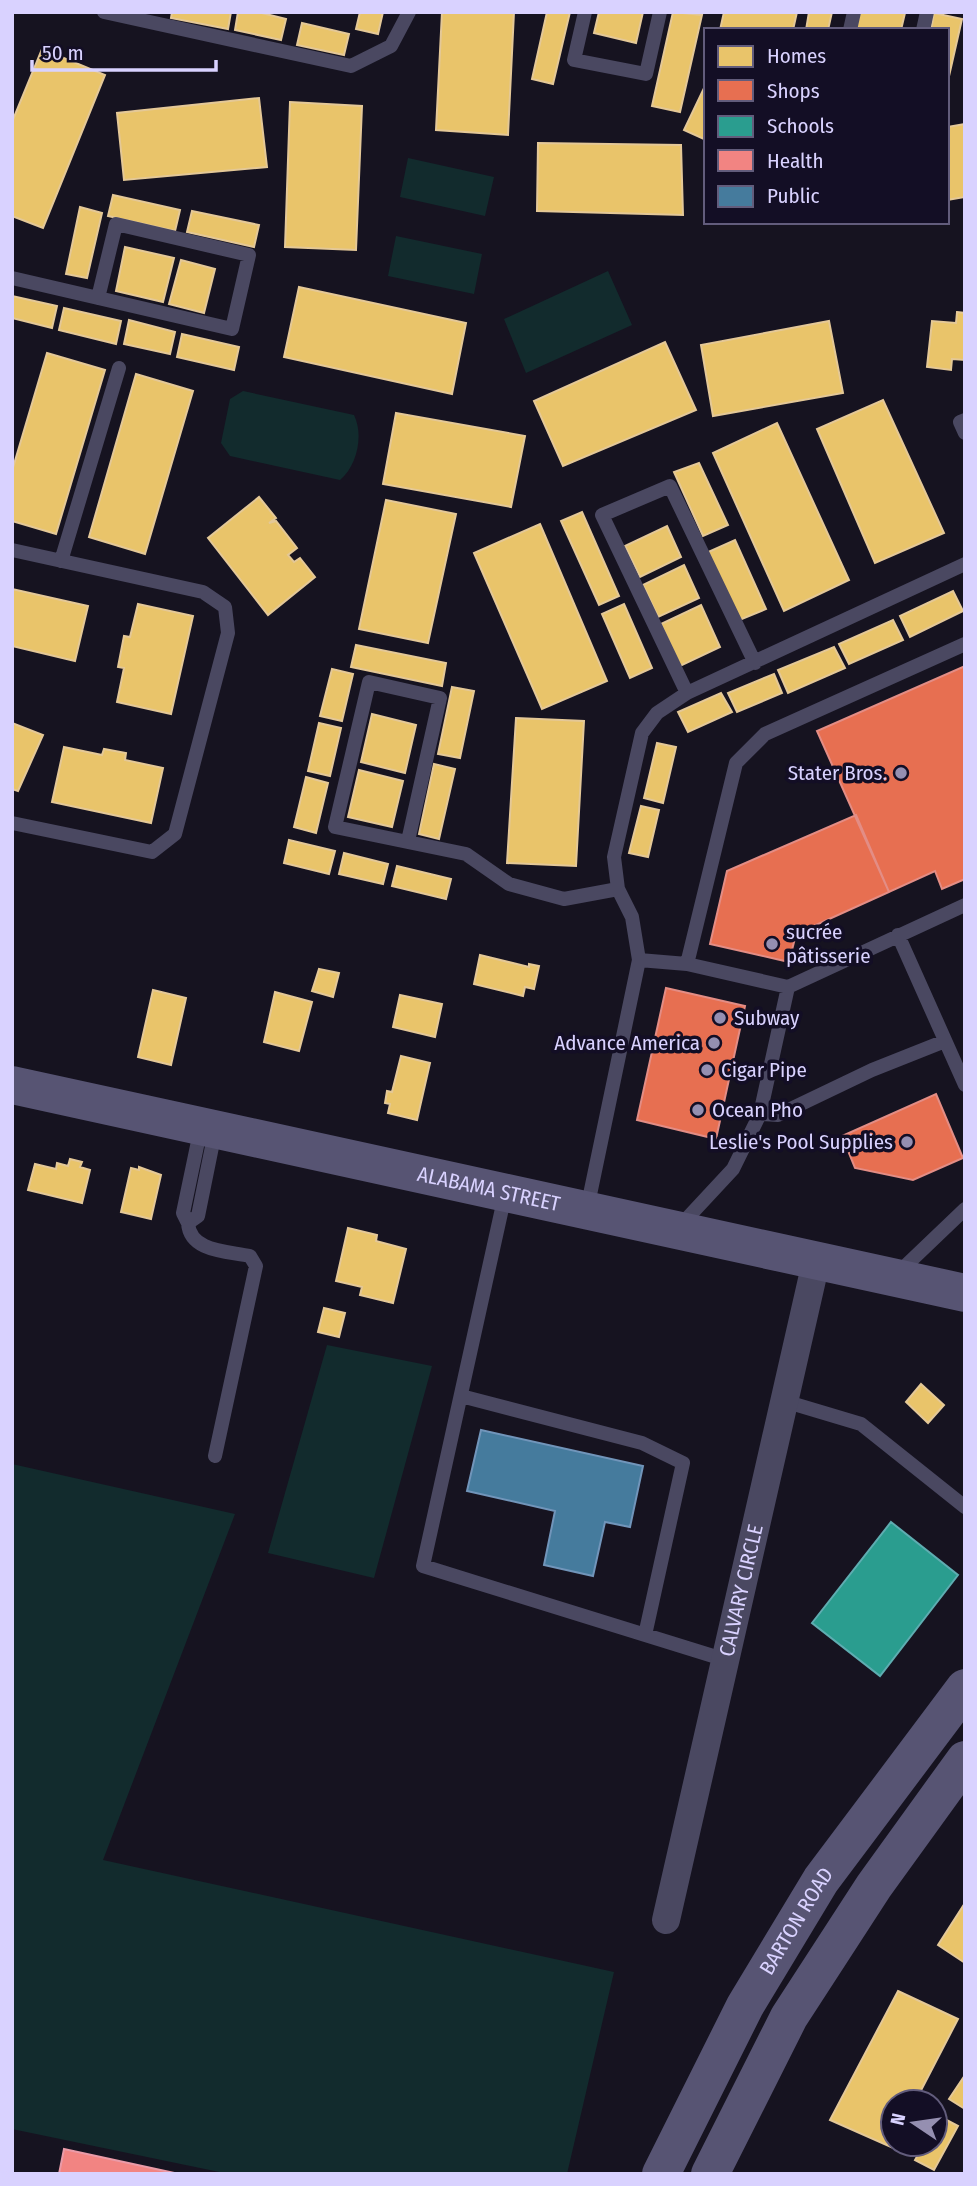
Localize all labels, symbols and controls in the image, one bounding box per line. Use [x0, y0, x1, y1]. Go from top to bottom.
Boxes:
scale bar [32, 28, 215, 72]
legend [704, 28, 949, 224]
text: 50 m [42, 40, 84, 66]
text: Homes [767, 43, 826, 69]
text: Shops [767, 78, 820, 104]
text: Schools [767, 113, 834, 139]
text: Health [767, 148, 823, 174]
text: Public [767, 183, 819, 209]
place label: Stater Bros. [788, 760, 887, 786]
marker: Stater Bros. [893, 765, 909, 781]
place label: sucrée pâtisserie [786, 919, 871, 969]
marker: sucrée pâtisserie [764, 936, 780, 952]
place label: Subway [734, 1005, 800, 1031]
marker: Subway [712, 1010, 728, 1026]
place label: Advance America [554, 1030, 700, 1056]
marker: Advance America [706, 1035, 722, 1051]
place label: Cigar Pipe [721, 1057, 807, 1083]
marker: Cigar Pipe [699, 1062, 715, 1078]
place label: Ocean Pho [712, 1097, 803, 1123]
marker: Ocean Pho [690, 1102, 706, 1118]
place label: Leslie's Pool Supplies [709, 1129, 893, 1155]
marker: Leslie's Pool Supplies [899, 1134, 915, 1150]
street label: ALABAMA STREET [415, 1161, 563, 1217]
street label: CALVARY CIRCLE [713, 1522, 769, 1659]
street label: BARTON ROAD [754, 1862, 839, 1980]
north arrow [879, 2088, 949, 2158]
text: N [885, 2111, 910, 2127]

